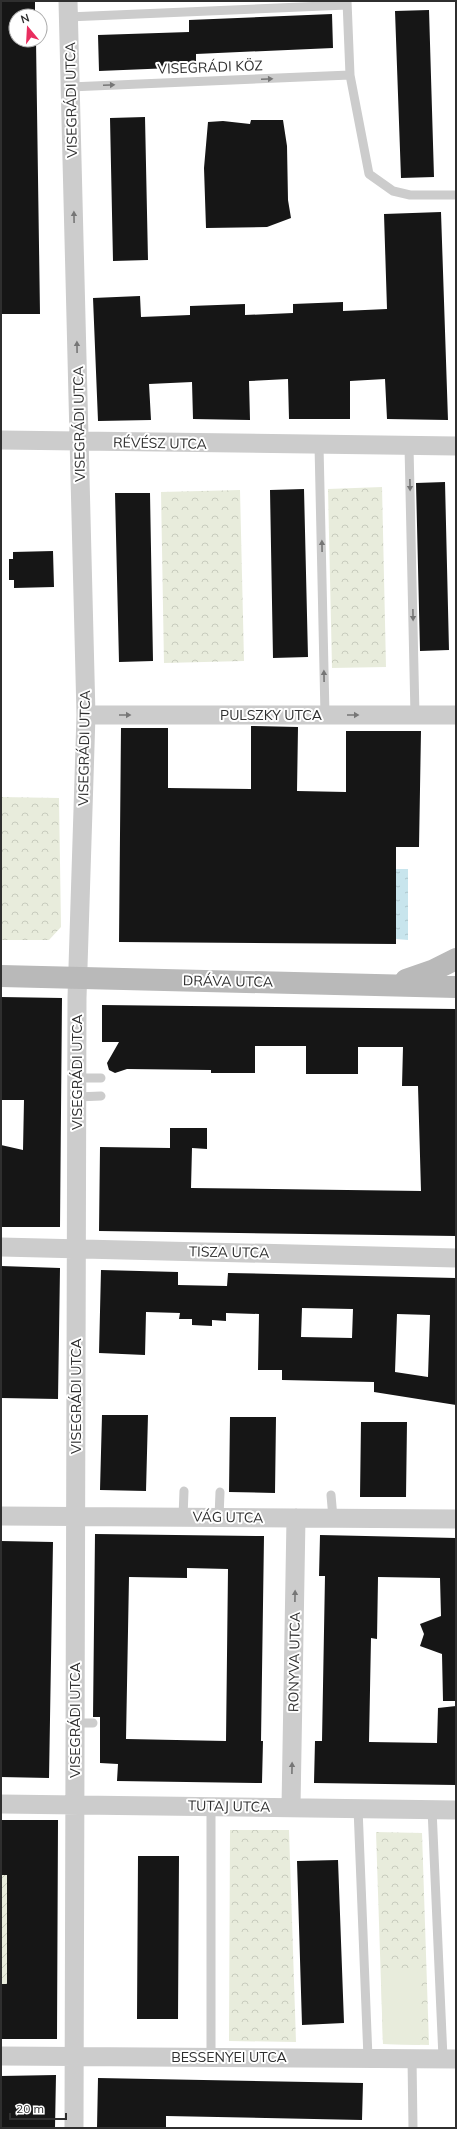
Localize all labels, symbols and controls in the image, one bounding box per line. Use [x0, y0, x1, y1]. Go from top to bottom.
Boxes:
north arrow [8, 8, 48, 48]
text: N [19, 11, 31, 26]
street label: VISEGRÁDI UTCA [61, 41, 81, 158]
street label: VISEGRÁDI KÖZ [157, 56, 263, 78]
one-way arrow [261, 75, 273, 82]
one-way arrow [103, 82, 115, 89]
one-way arrow [70, 211, 77, 223]
one-way arrow [74, 340, 80, 353]
street label: VISEGRÁDI UTCA [69, 365, 89, 482]
street label: RÉVÉSZ UTCA [113, 433, 208, 453]
one-way arrow [407, 479, 413, 492]
one-way arrow [318, 540, 325, 552]
one-way arrow [410, 609, 416, 622]
one-way arrow [321, 670, 328, 682]
street label: VISEGRÁDI UTCA [74, 689, 94, 806]
street label: PULSZKY UTCA [220, 706, 323, 724]
one-way arrow [119, 712, 132, 718]
one-way arrow [347, 712, 360, 718]
street label: DRÁVA UTCA [183, 971, 274, 991]
street label: VISEGRÁDI UTCA [68, 1013, 86, 1130]
street label: TISZA UTCA [189, 1242, 270, 1262]
street label: VISEGRÁDI UTCA [67, 1337, 85, 1454]
street label: VÁG UTCA [192, 1507, 264, 1527]
one-way arrow [292, 1589, 298, 1602]
street label: RONYVA UTCA [284, 1611, 304, 1712]
street label: VISEGRÁDI UTCA [66, 1661, 84, 1778]
one-way arrow [289, 1761, 295, 1774]
street label: TUTAJ UTCA [188, 1796, 271, 1816]
street label: BESSENYEI UTCA [171, 2048, 288, 2066]
scale bar [10, 2095, 66, 2121]
text: 20 m [16, 2101, 44, 2116]

